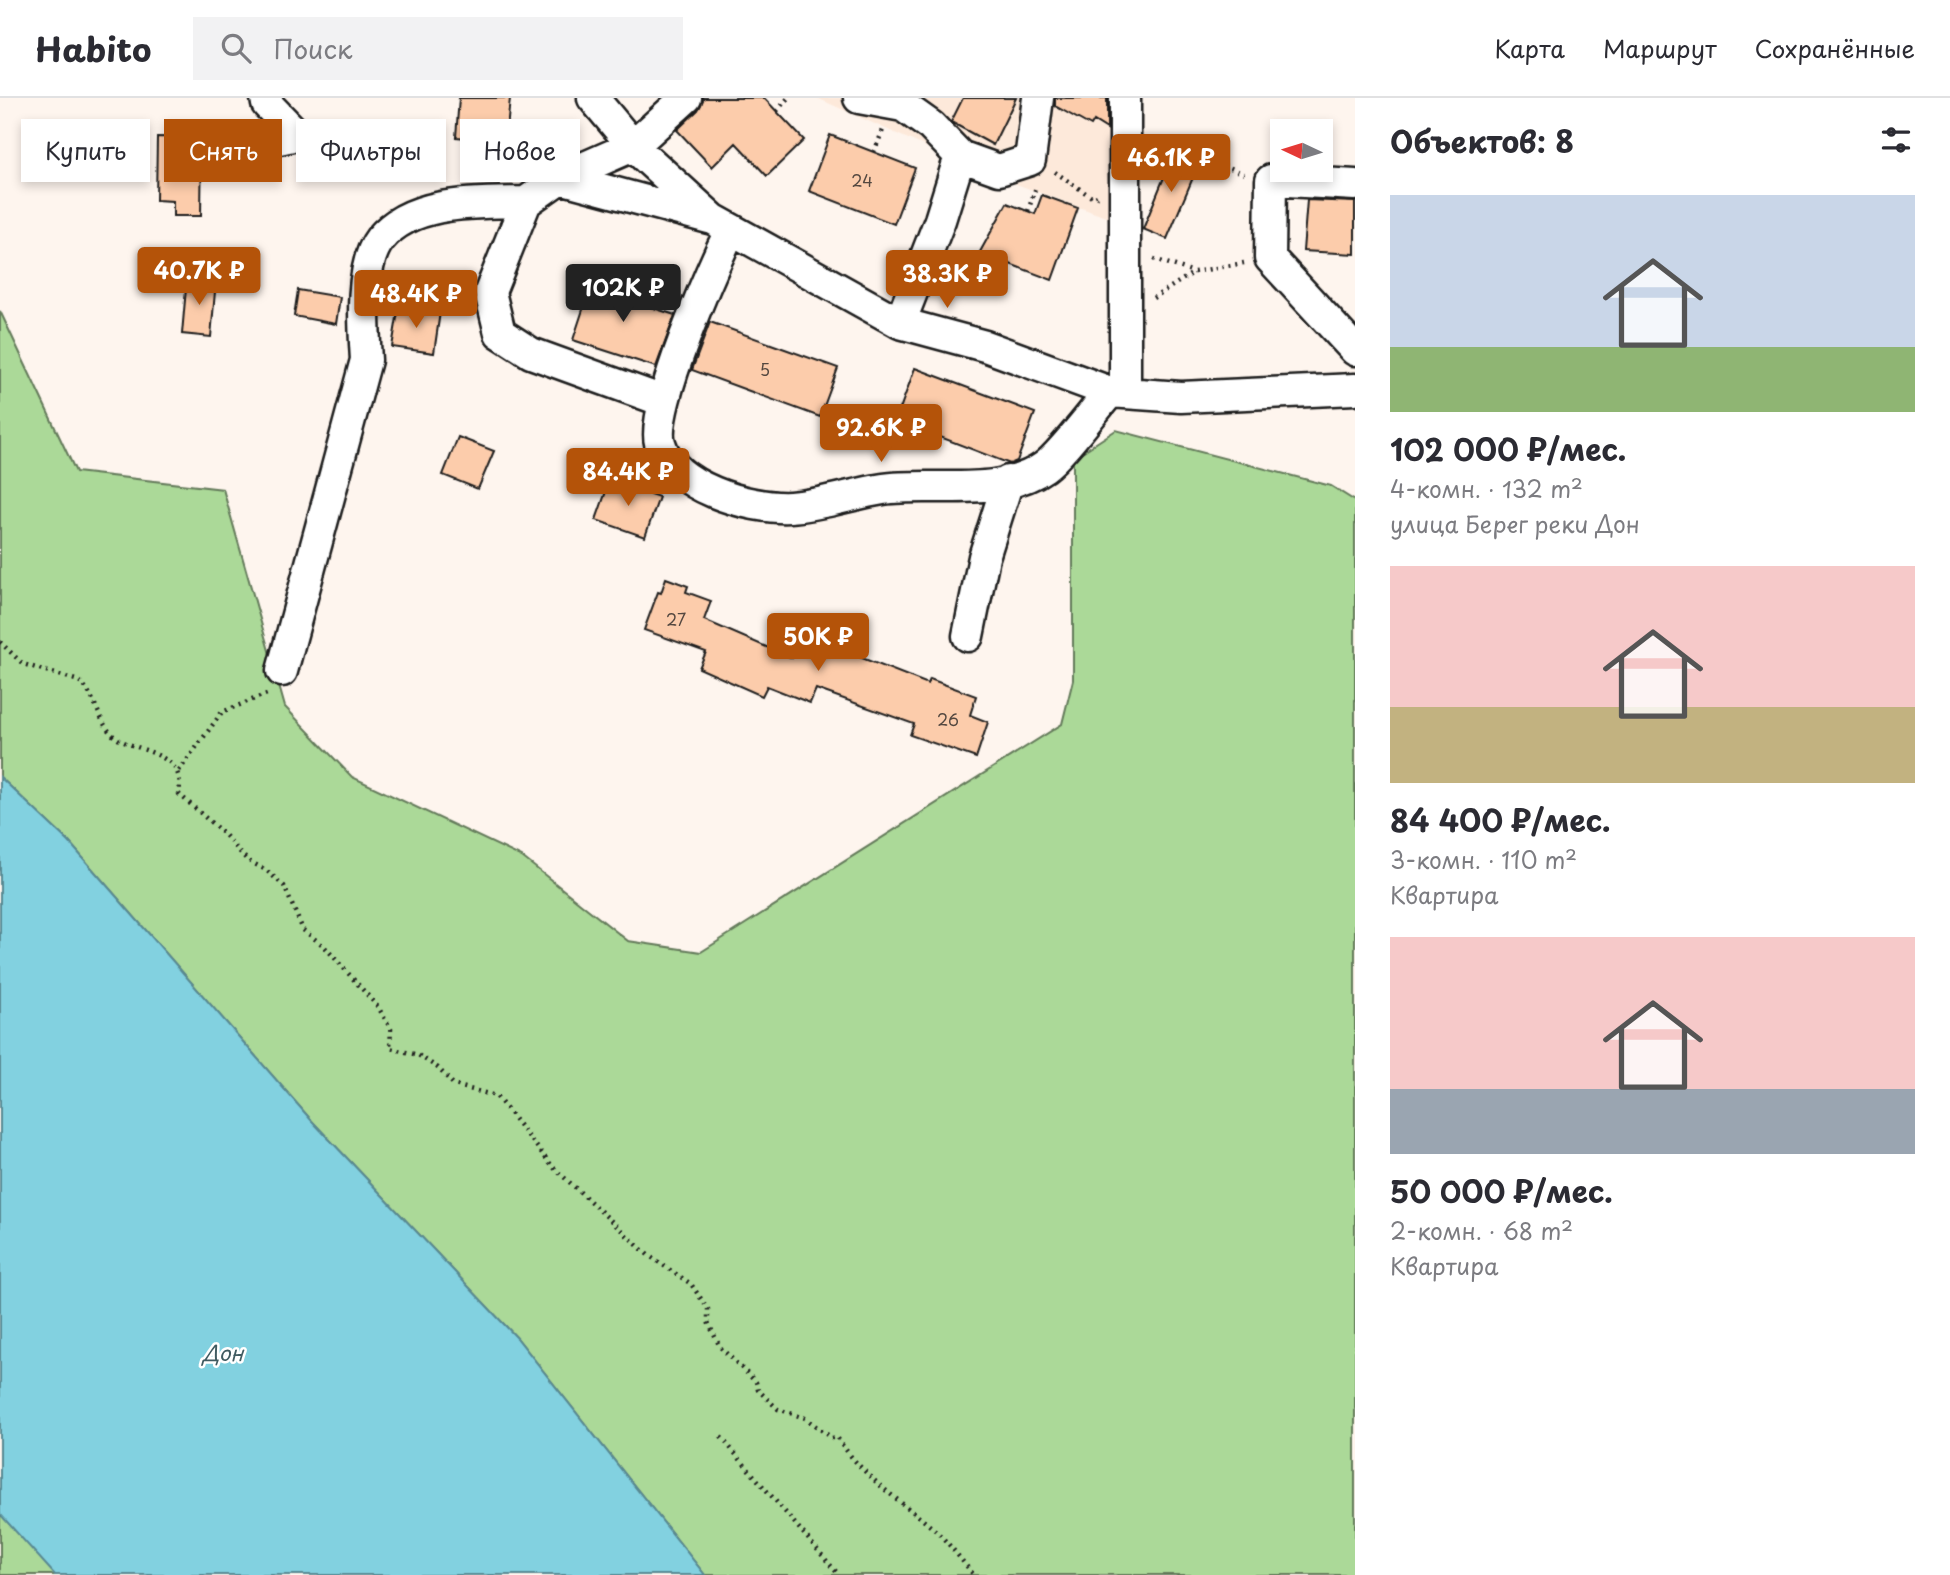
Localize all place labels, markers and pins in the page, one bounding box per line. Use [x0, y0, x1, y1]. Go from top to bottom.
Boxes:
pin: 46.1K ₽ [1106, 134, 1236, 194]
pin: 40.7K ₽ [134, 248, 264, 307]
pin: 38.3K ₽ [882, 250, 1012, 310]
pin: 102K ₽ [566, 264, 680, 324]
pin: 48.4K ₽ [351, 271, 481, 330]
pin: 92.6K ₽ [816, 404, 946, 464]
pin: 84.4K ₽ [563, 448, 693, 508]
pin: 50K ₽ [769, 614, 867, 673]

